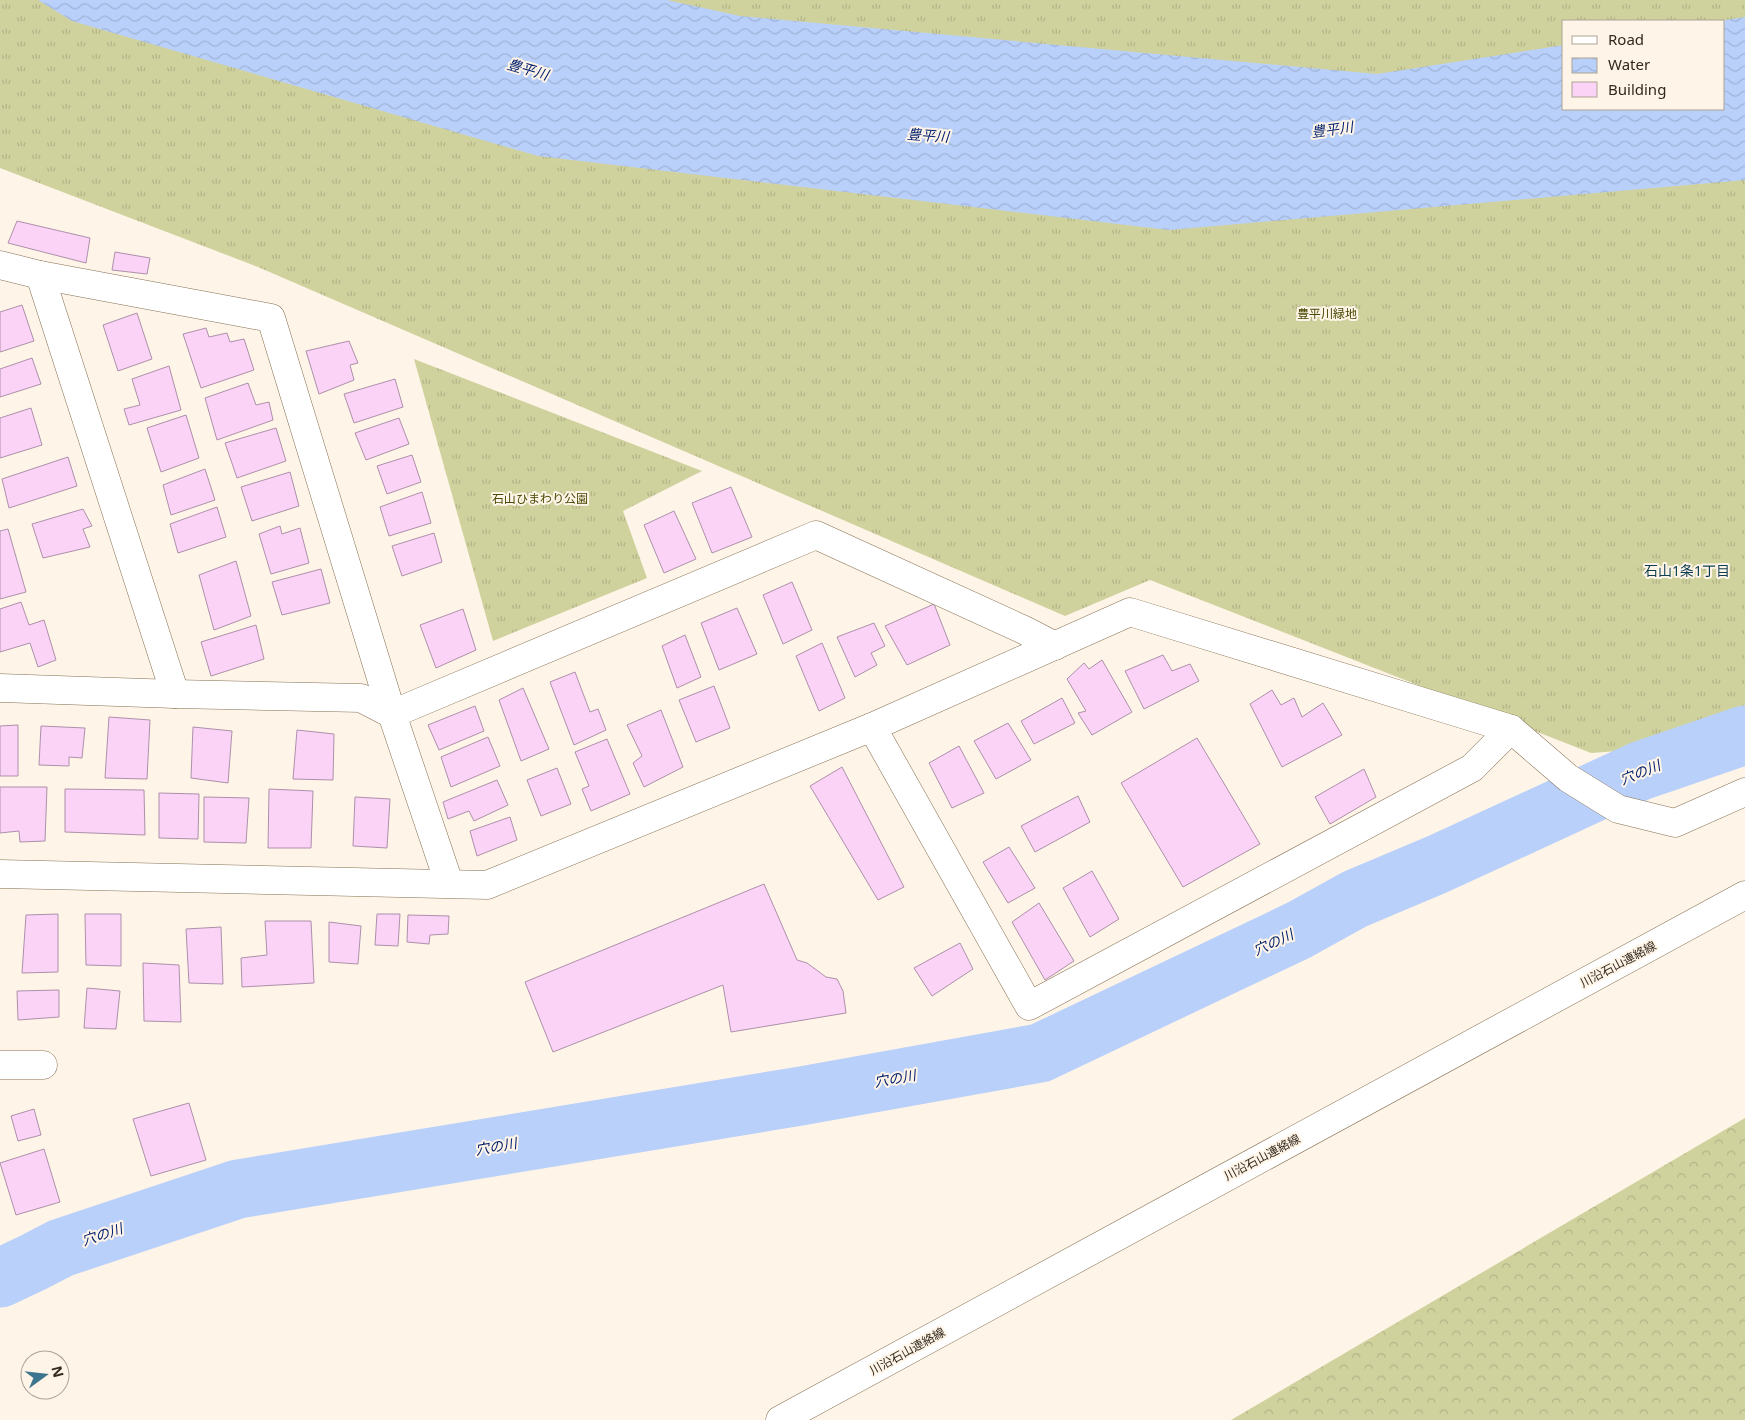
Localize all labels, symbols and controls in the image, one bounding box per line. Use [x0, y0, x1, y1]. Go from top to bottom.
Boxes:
legend [1562, 20, 1725, 110]
text: Road [1608, 29, 1644, 49]
water label: 豊平川 [505, 54, 553, 84]
text: Water [1608, 54, 1650, 74]
text: Building [1608, 79, 1666, 99]
water label: 豊平川 [1310, 116, 1356, 141]
water label: 豊平川 [906, 124, 952, 146]
park label: 豊平川緑地 [1297, 305, 1357, 322]
park label: 石山ひまわり公園 [492, 490, 588, 507]
district label: 石山1条1丁目 [1644, 561, 1730, 580]
water label: 穴の川 [1617, 755, 1665, 789]
water label: 穴の川 [1250, 924, 1298, 959]
street label: 川沿石山連絡線 [1577, 937, 1659, 991]
water label: 穴の川 [873, 1065, 919, 1091]
street label: 川沿石山連絡線 [1221, 1130, 1303, 1184]
water label: 穴の川 [474, 1133, 520, 1159]
water label: 穴の川 [79, 1218, 127, 1250]
street label: 川沿石山連絡線 [866, 1323, 948, 1379]
north arrow [20, 1350, 70, 1400]
text: N [47, 1364, 69, 1379]

